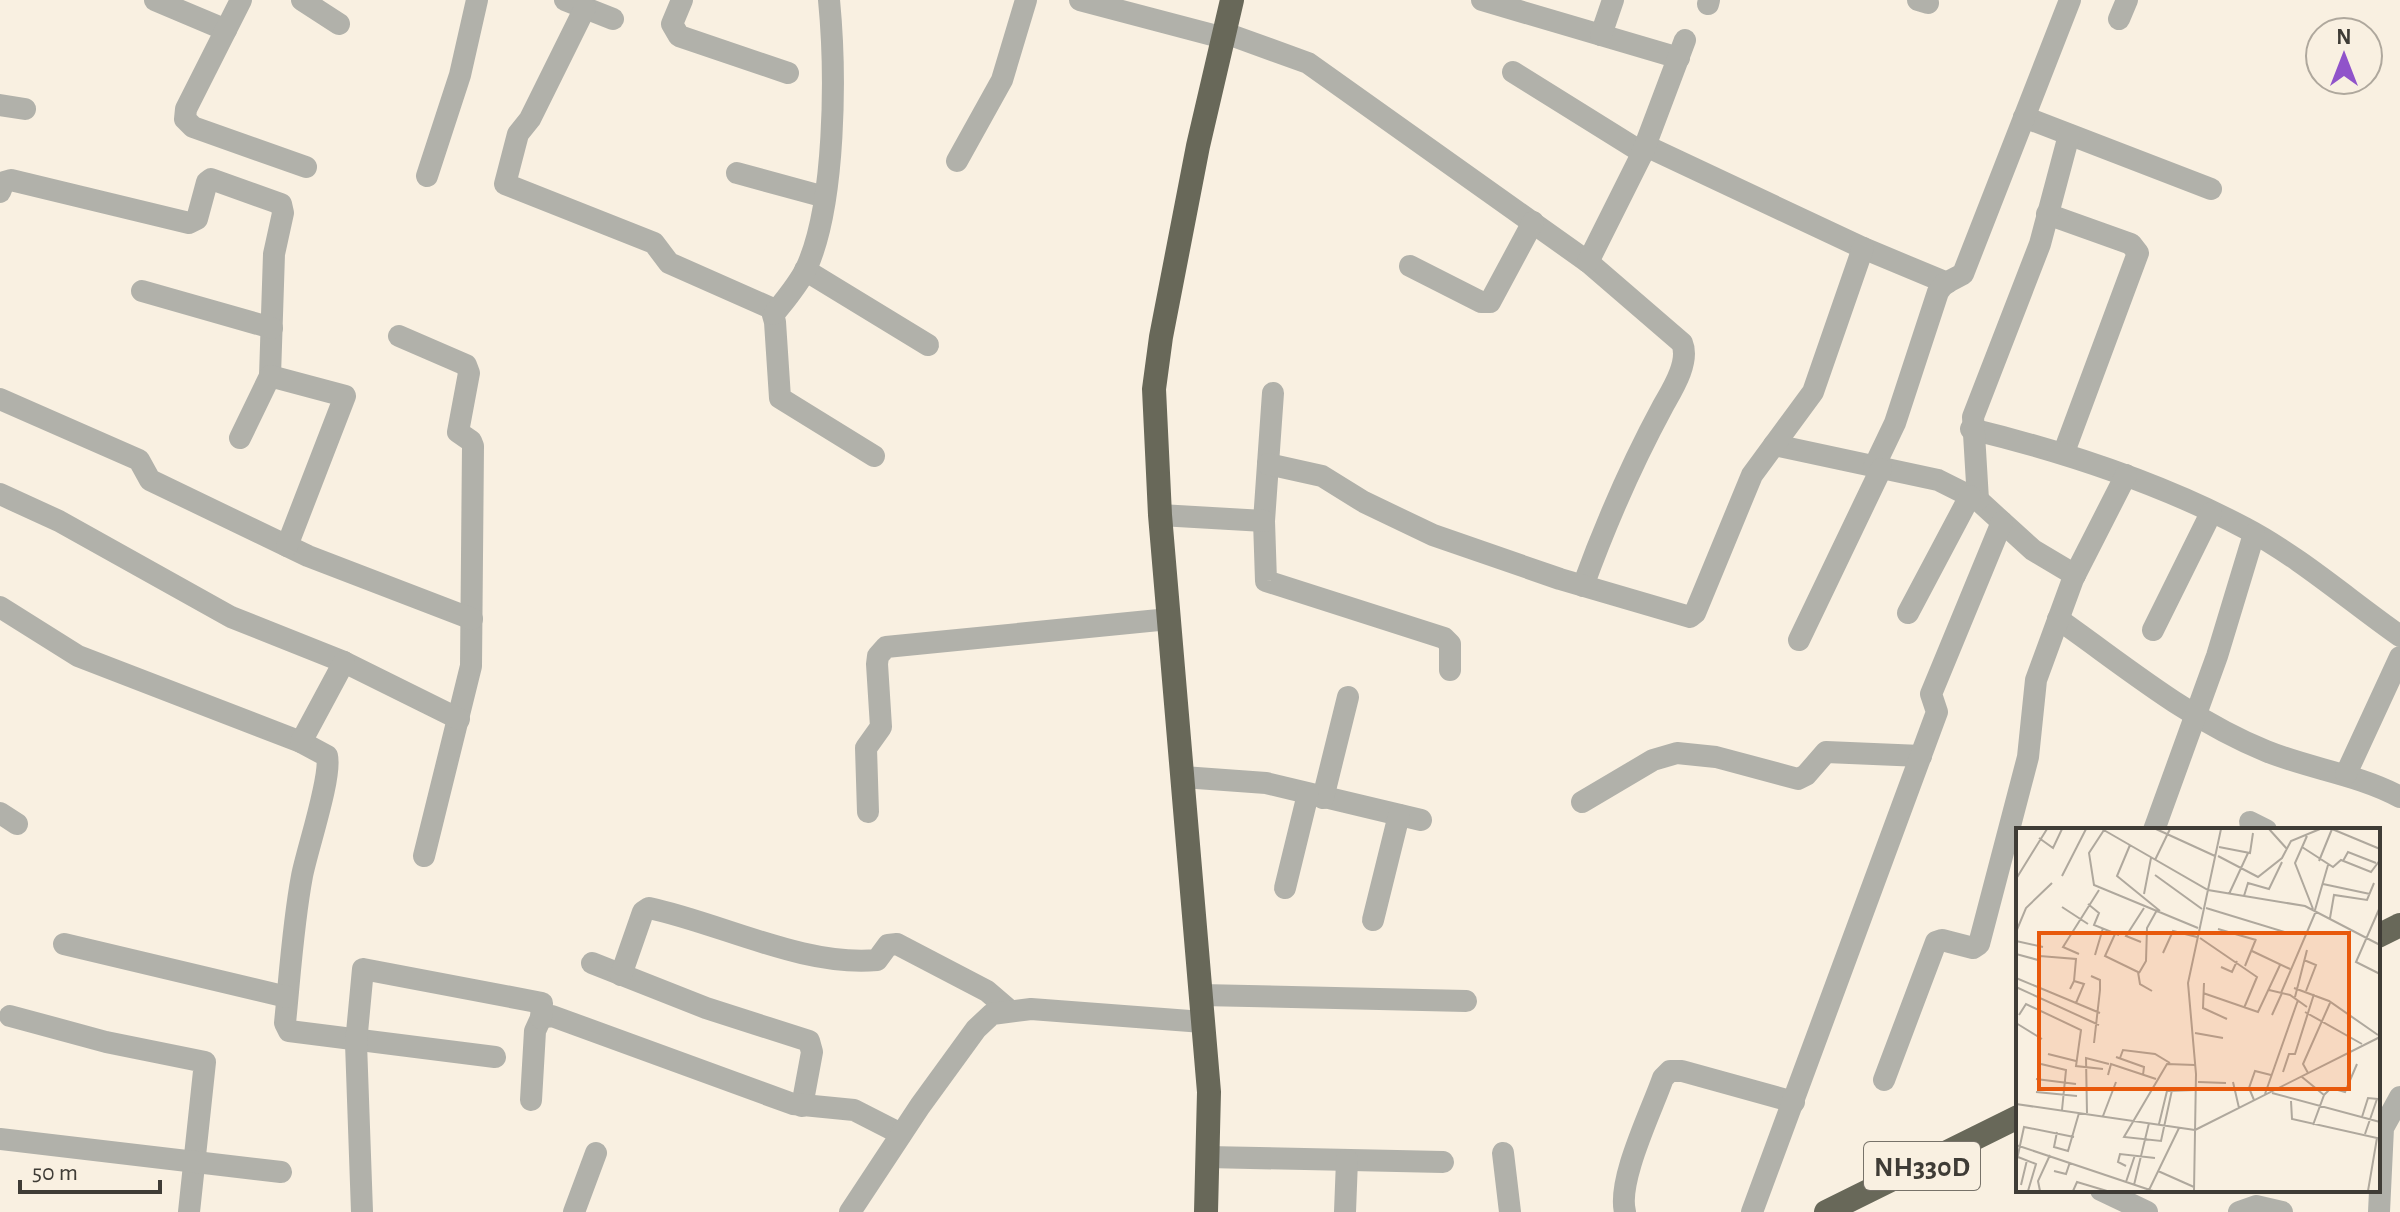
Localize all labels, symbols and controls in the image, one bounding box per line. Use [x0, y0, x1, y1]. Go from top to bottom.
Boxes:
north arrow [2304, 16, 2384, 96]
text: N [2336, 26, 2352, 48]
inset map [2016, 828, 2380, 1192]
road number: NH330D [1864, 1142, 1980, 1190]
scale bar [20, 1144, 160, 1194]
text: 50 m [32, 1161, 78, 1185]

